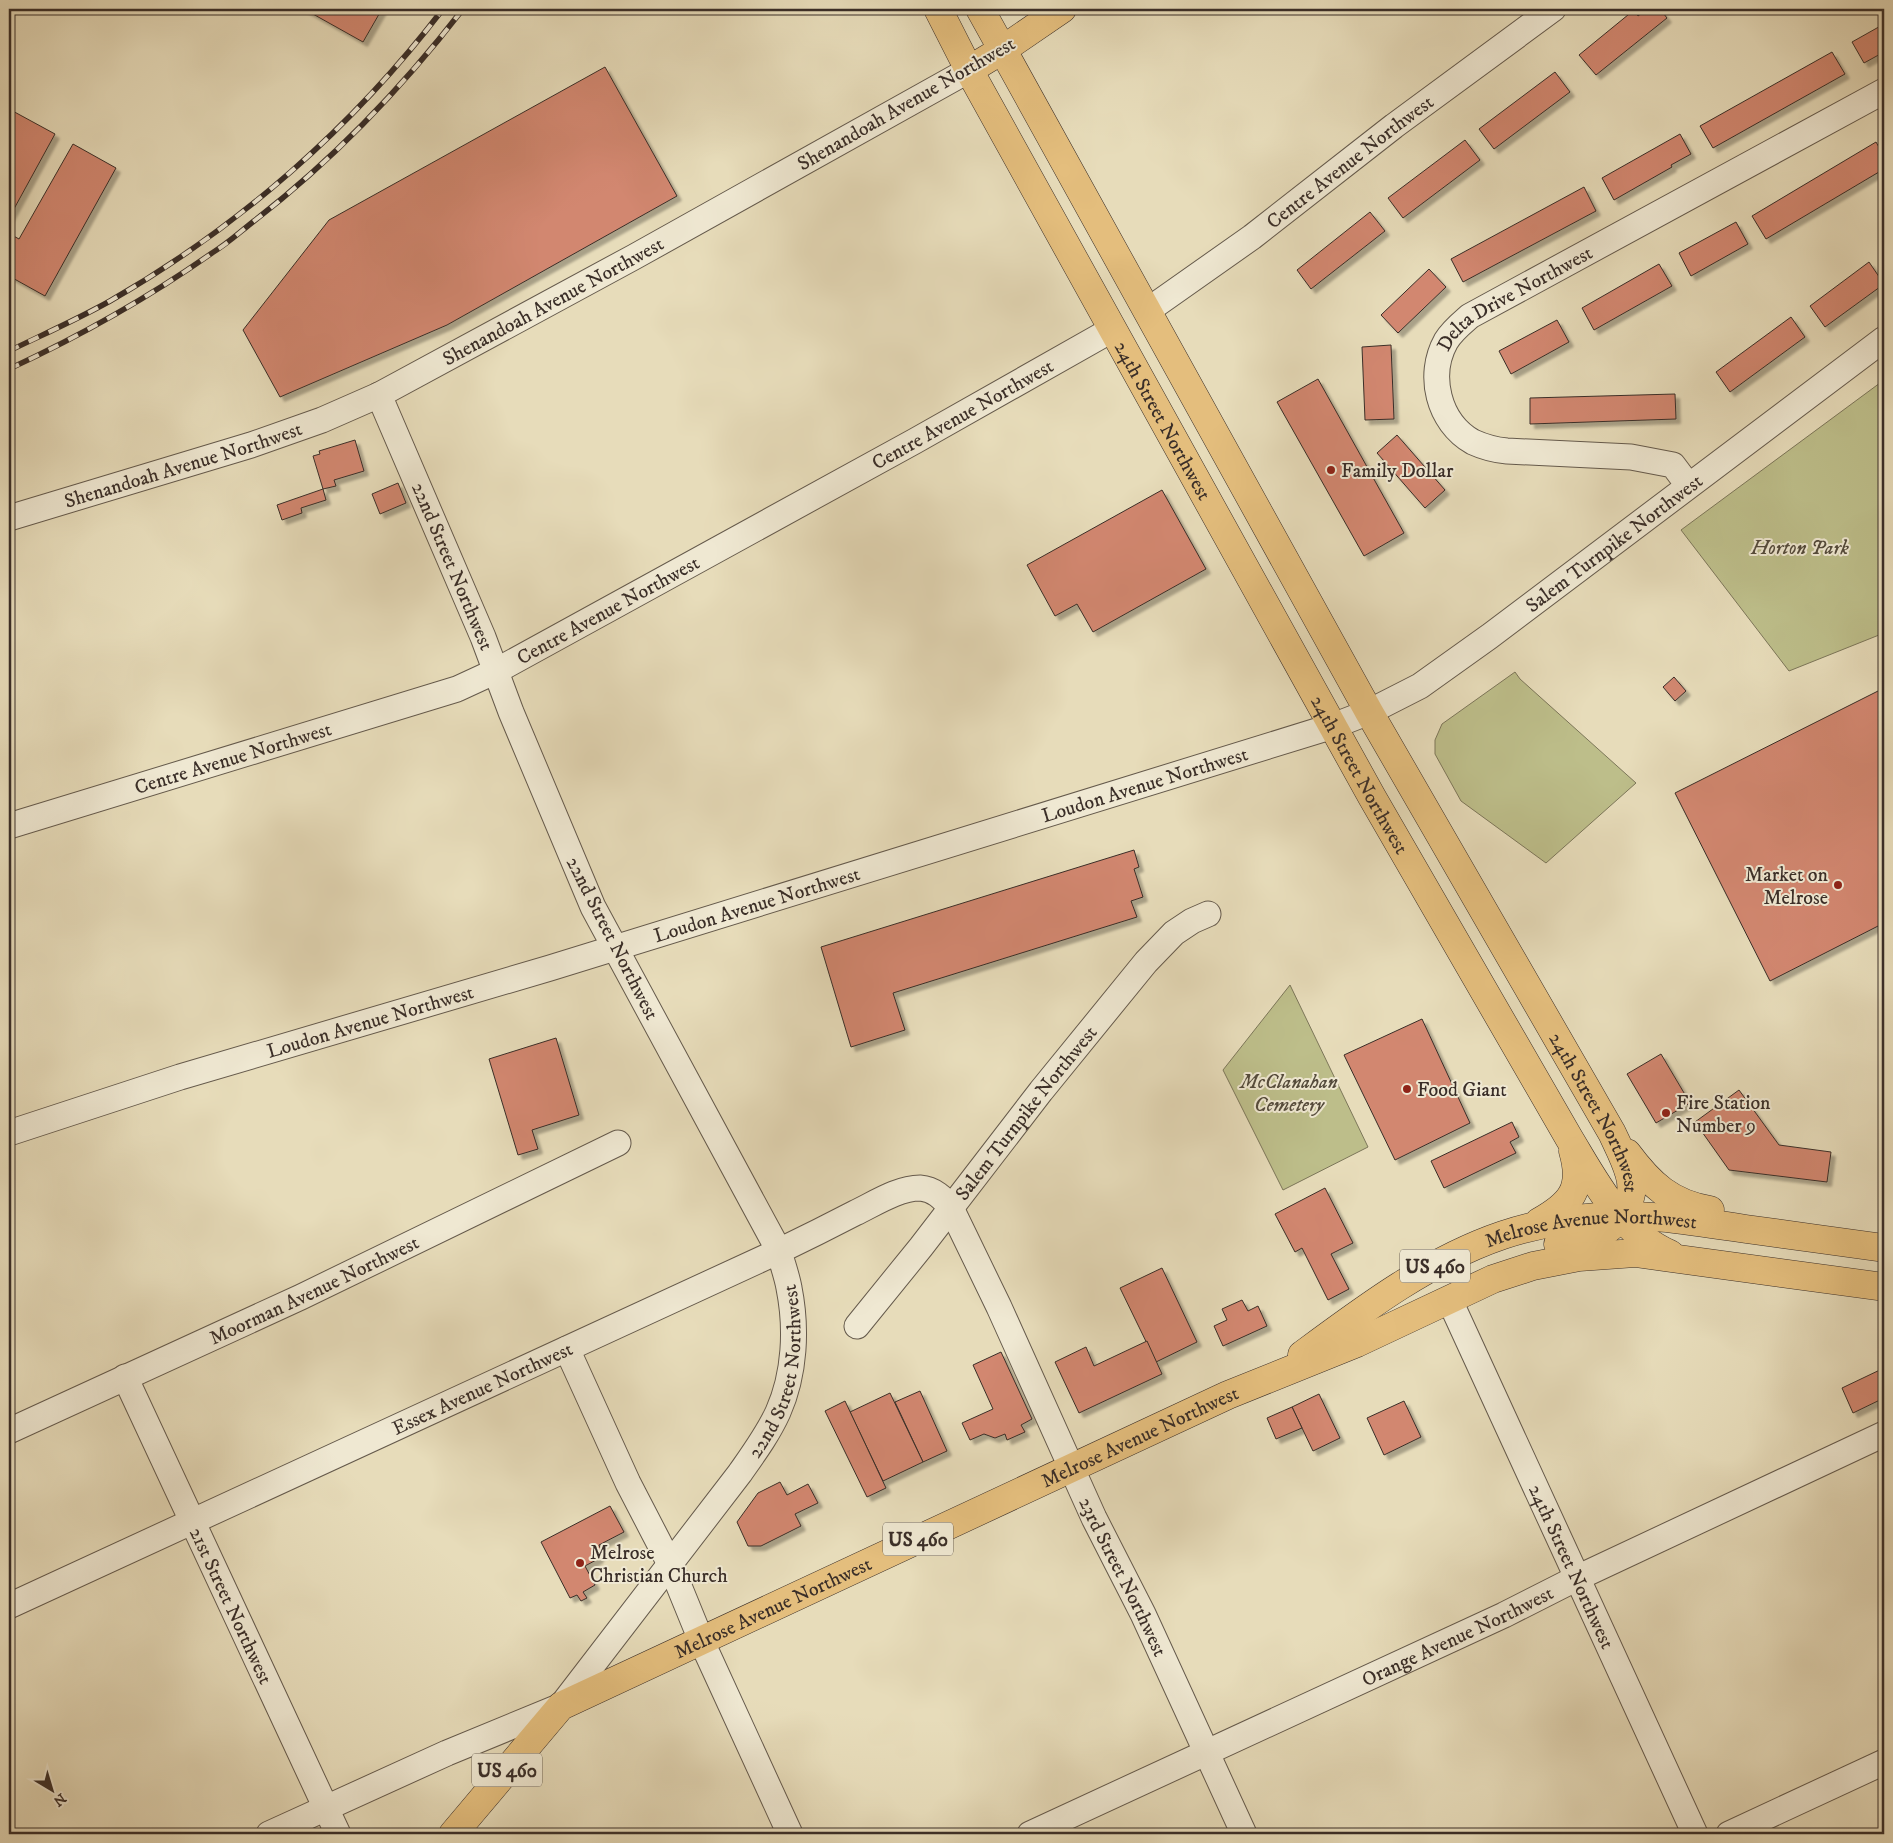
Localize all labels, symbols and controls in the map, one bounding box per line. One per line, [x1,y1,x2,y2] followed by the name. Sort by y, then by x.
[793,32,1020,177] street label: Shenandoah Avenue Northwest
[1262,90,1439,235] street label: Centre Avenue Northwest
[439,232,668,372] street label: Shenandoah Avenue Northwest
[1432,241,1597,356] street label: Delta Drive Northwest
[1108,337,1216,505] street label: 24th Street Northwest
[868,354,1058,476] street label: Centre Avenue Northwest
[62,417,306,515] street label: Shenandoah Avenue Northwest
[1341,459,1454,484] place label: Family Dollar
[1325,464,1337,476] marker: Family Dollar
[1521,469,1708,619] street label: Salem Turnpike Northwest
[405,479,498,654] street label: 22nd Street Northwest
[1750,536,1850,561] park label: Horton Park
[513,551,704,671] street label: Centre Avenue Northwest
[1304,691,1413,859] street label: 24th Street Northwest
[132,717,335,801] street label: Centre Avenue Northwest
[1039,742,1251,829] street label: Loudon Avenue Northwest
[560,853,664,1025] street label: 22nd Street Northwest
[651,862,863,949] street label: Loudon Avenue Northwest
[1745,863,1829,911] place label: Market on Melrose
[1832,879,1844,891] marker: Market on Melrose
[264,980,477,1065] street label: Loudon Avenue Northwest
[950,1021,1103,1206] street label: Salem Turnpike Northwest
[1543,1028,1642,1194] street label: 24th Street Northwest
[1238,1070,1338,1118] park label: McClanahan Cemetery
[1417,1078,1507,1103] place label: Food Giant
[1401,1083,1413,1095] marker: Food Giant
[1676,1091,1771,1139] place label: Fire Station Number 9
[1660,1107,1672,1119] marker: Fire Station Number 9
[1482,1205,1698,1254] street label: Melrose Avenue Northwest
[206,1231,423,1351] street label: Moorman Avenue Northwest
[1400,1250,1470,1282] road number: US 460
[743,1282,808,1463] street label: 22nd Street Northwest
[389,1337,577,1442] street label: Essex Avenue Northwest
[1038,1381,1242,1494] street label: Melrose Avenue Northwest
[1522,1481,1619,1653] street label: 24th Street Northwest
[1072,1494,1172,1661] street label: 23rd Street Northwest
[883,1522,953,1556] road number: US 460
[183,1524,277,1688] street label: 21st Street Northwest
[590,1541,728,1589] place label: Melrose Christian Church
[671,1552,876,1665] street label: Melrose Avenue Northwest
[574,1557,586,1569] marker: Melrose Christian Church
[1358,1581,1558,1693] street label: Orange Avenue Northwest
[472,1754,542,1786] road number: US 460
[28,1766,78,1816] north arrow
[49,1789,69,1810] text: N

